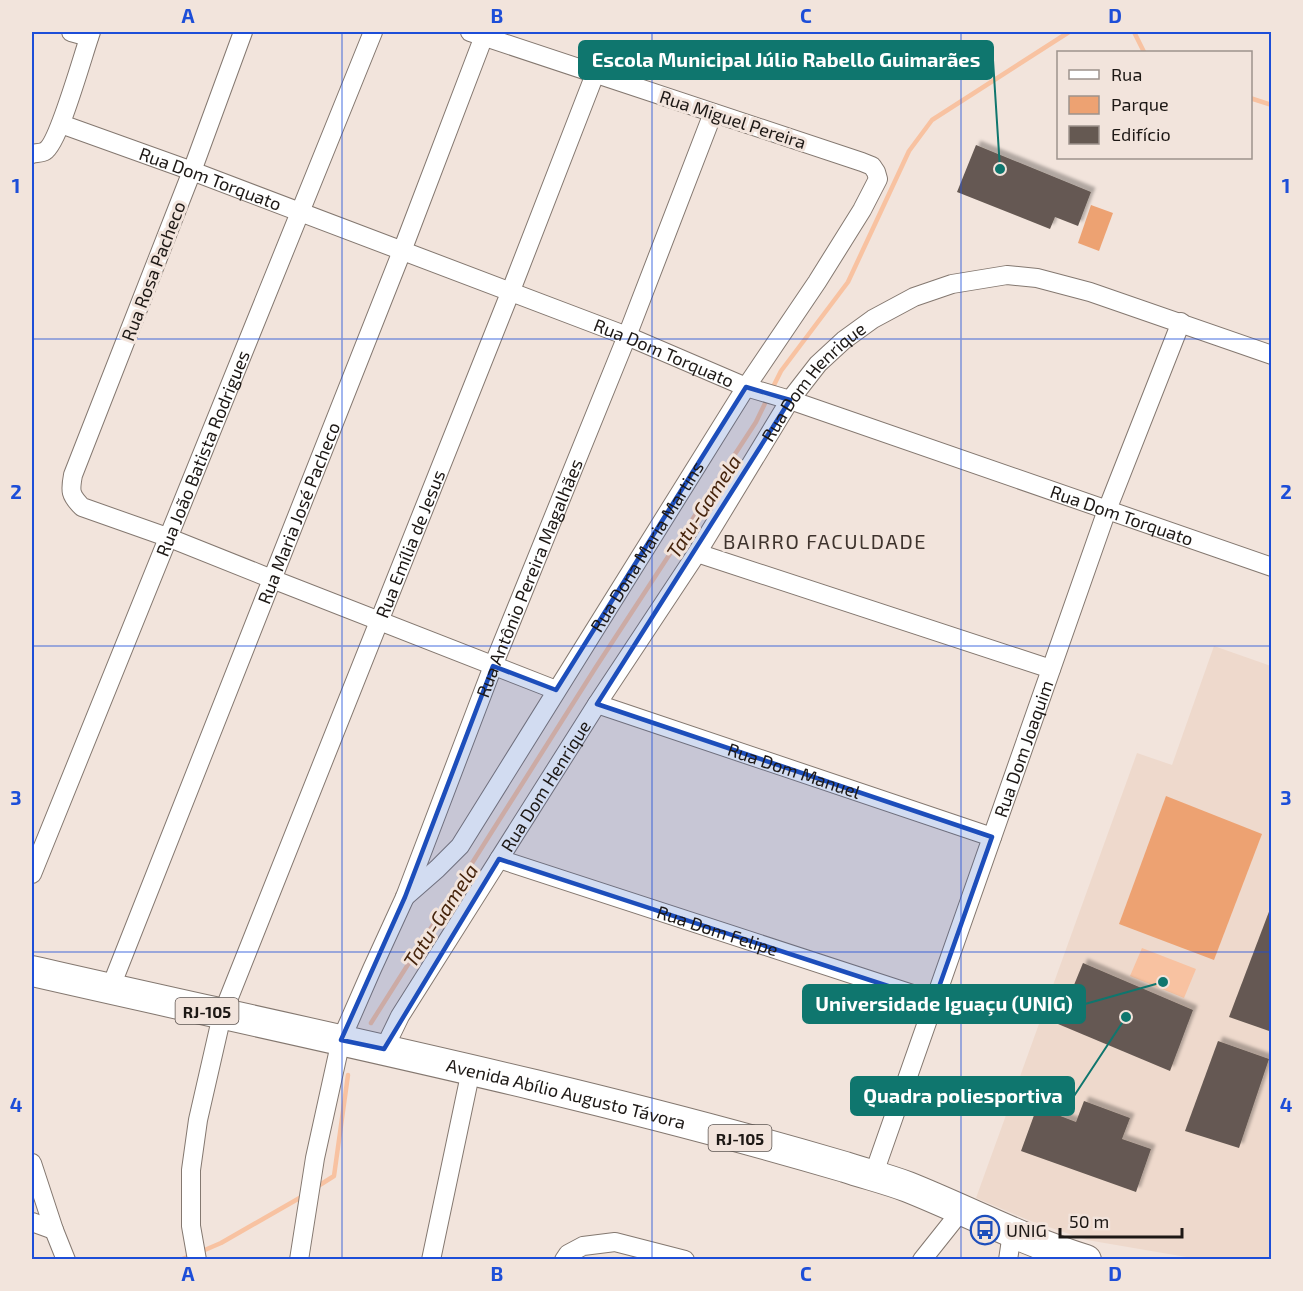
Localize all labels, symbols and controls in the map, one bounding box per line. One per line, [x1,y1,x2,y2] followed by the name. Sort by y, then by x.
[181,3,195,27] text: A
[491,3,503,27] text: B
[800,3,812,27] text: C
[1108,3,1122,27] text: D
[579,41,993,79] callout: Escola Municipal Júlio Rabello Guimarães
[592,47,980,71] text: Escola Municipal Júlio Rabello Guimarães
[1057,51,1252,159] legend
[1111,63,1142,85] text: Rua
[657,85,809,153] street label: Rua Miguel Pereira
[1111,93,1169,115] text: Parque
[1111,123,1171,145] text: Edifício
[136,142,285,215] street label: Rua Dom Torquato
[12,173,20,197] text: 1
[1282,173,1290,197] text: 1
[116,198,190,344] street label: Rua Rosa Pacheco
[591,313,738,392] street label: Rua Dom Torquato
[756,317,870,445] street label: Rua Dom Henrique
[151,347,254,559] street label: Rua João Batista Rodrigues
[253,419,344,607] street label: Rua Maria José Pacheco
[661,450,745,562] water label: Tatu-Gamela
[471,455,587,700] street label: Rua Antônio Pereira Magalhães
[585,457,708,636] street label: Rua Dona Maria Martins
[371,467,449,621] street label: Rua Emília de Jesus
[10,479,22,503] text: 2
[1280,479,1292,503] text: 2
[1047,480,1196,550] street label: Rua Dom Torquato
[723,529,927,553] district label: BAIRRO FACULDADE
[989,677,1057,820] street label: Rua Dom Joaquim
[496,716,595,856] street label: Rua Dom Henrique
[725,738,864,803] street label: Rua Dom Manuel
[10,785,22,809] text: 3
[1280,785,1292,809] text: 3
[398,859,482,971] water label: Tatu-Gamela
[654,900,781,960] street label: Rua Dom Felipe
[803,985,1085,1023] callout: Universidade Iguaçu (UNIG)
[815,991,1073,1016] text: Universidade Iguaçu (UNIG)
[176,998,238,1024] road number: RJ-105
[444,1054,688,1133] street label: Avenida Abílio Augusto Távora
[851,1077,1074,1115] callout: Quadra poliesportiva
[863,1083,1063,1108] text: Quadra poliesportiva
[10,1092,23,1116] text: 4
[1280,1092,1293,1116] text: 4
[708,1125,771,1151] road number: RJ-105
[1060,1201,1182,1239] scale bar
[1069,1210,1109,1232] text: 50 m
[969,1214,1001,1246] bus stop icon: UNIG
[1006,1219,1047,1241] place label: UNIG
[181,1261,195,1285] text: A
[491,1261,503,1285] text: B
[800,1261,812,1285] text: C
[1108,1261,1122,1285] text: D

